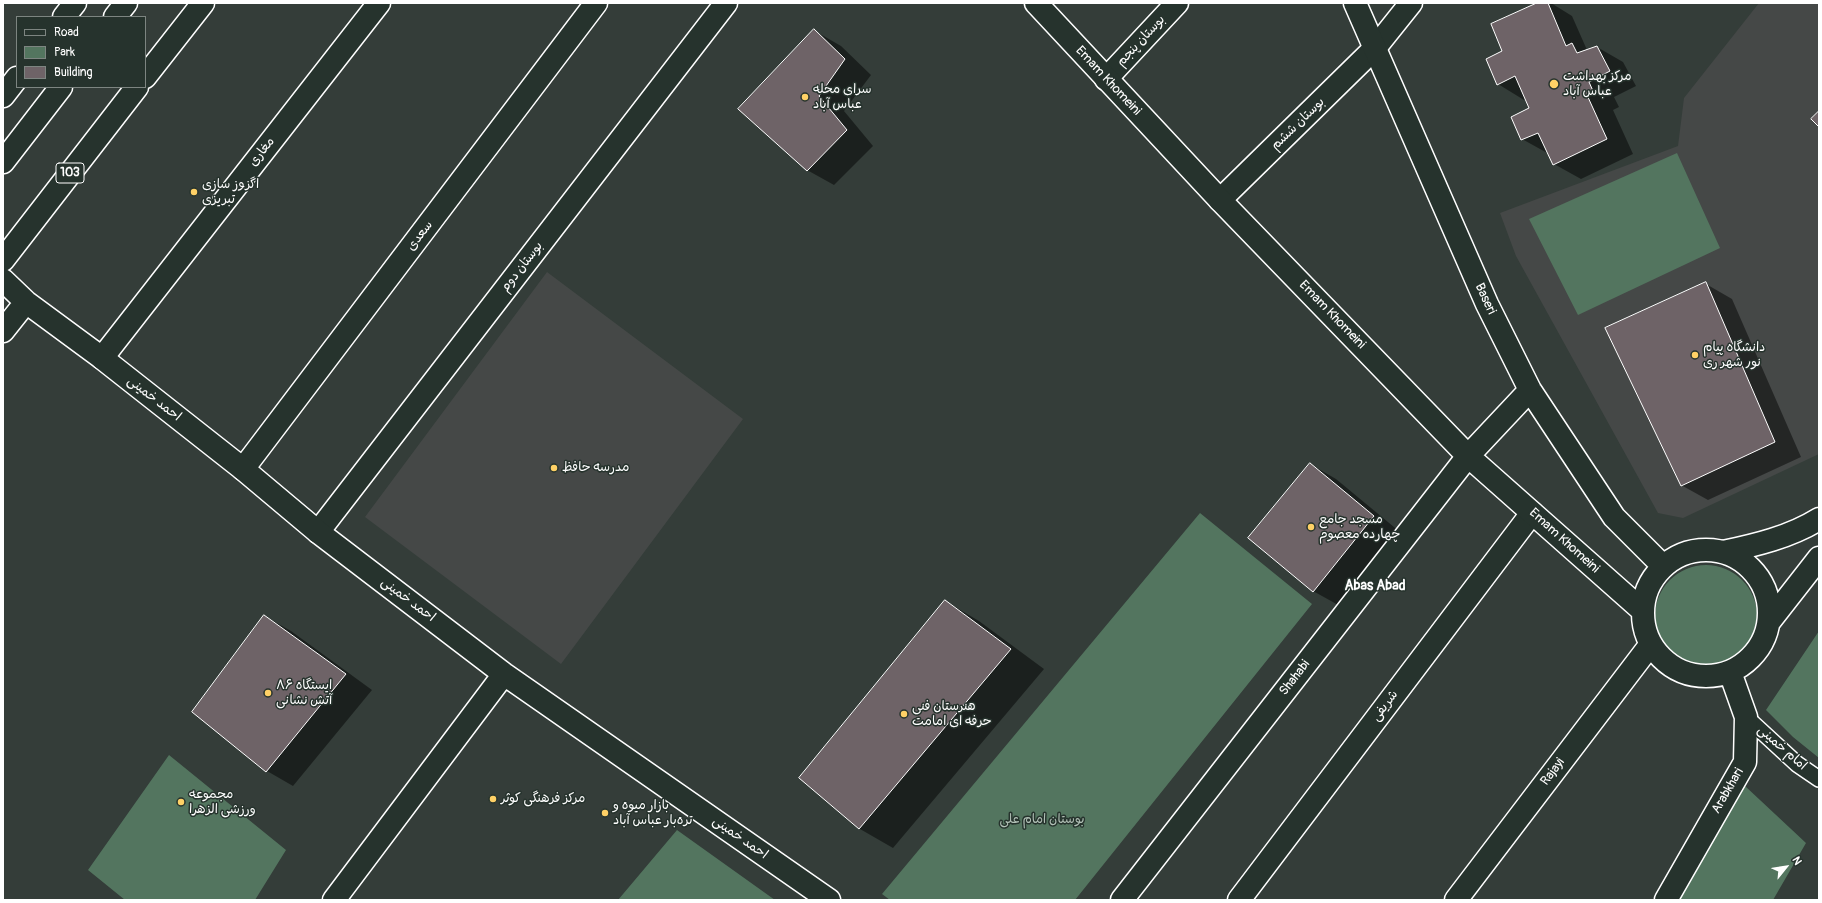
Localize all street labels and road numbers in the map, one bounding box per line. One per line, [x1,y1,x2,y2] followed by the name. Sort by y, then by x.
[1113,12,1169,70] street label: بوستان پنجم
[1072,43,1144,119] street label: Emam Khomeini
[1268,94,1328,154] street label: بوستان ششم
[246,134,278,170] street label: مغاری
[56,163,84,183] road number: 103
[404,218,436,254] street label: سعدی
[498,239,546,295] street label: بوستان دوم
[1295,278,1369,352] street label: Emam Khomeini
[1471,281,1499,317] street label: Baseri
[124,373,184,425] street label: احمد خمینی
[1526,505,1602,577] street label: Emam Khomeini
[378,575,438,625] street label: احمد خمینی
[1276,657,1314,699] street label: Shahabi
[1368,687,1402,725] street label: شریفی
[1754,722,1810,774] street label: امام خمینی
[1538,755,1568,789] street label: Rajayi
[1709,765,1747,817] street label: Arabkhari
[709,813,771,863] street label: احمد خمینی

